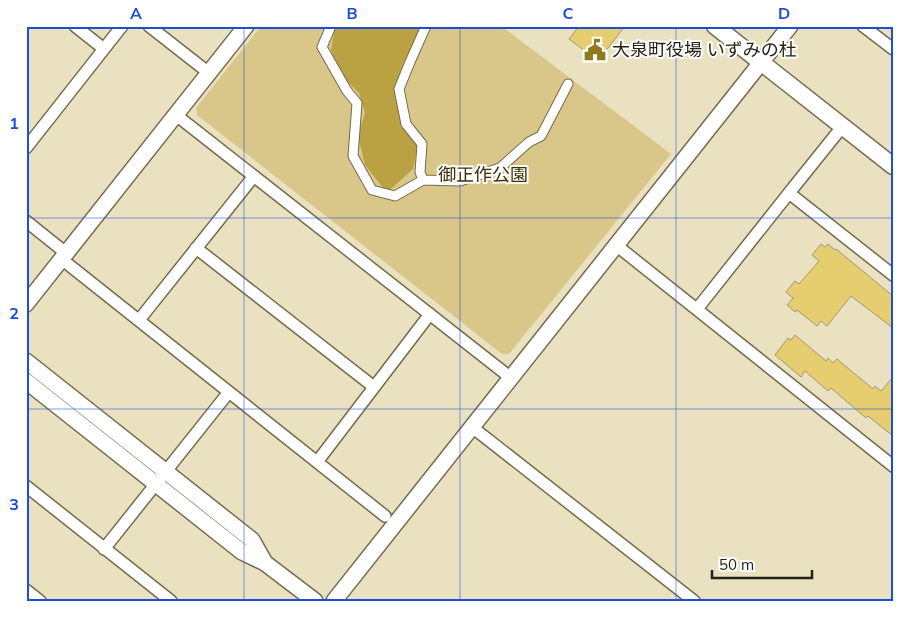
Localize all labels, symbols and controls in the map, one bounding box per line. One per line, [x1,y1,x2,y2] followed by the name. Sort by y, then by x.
[130,3,142,23] text: A
[346,3,358,23] text: B
[563,3,574,23] text: C
[778,3,790,23] text: D
[582,37,608,63] public building icon: 大泉町役場 いずみの杜
[612,38,797,61] place label: 大泉町役場 いずみの杜
[9,113,19,133] text: 1
[438,163,528,186] park label: 御正作公園
[9,303,19,323] text: 2
[9,494,19,514] text: 3
[712,547,812,579] scale bar
[719,555,754,574] text: 50 m

